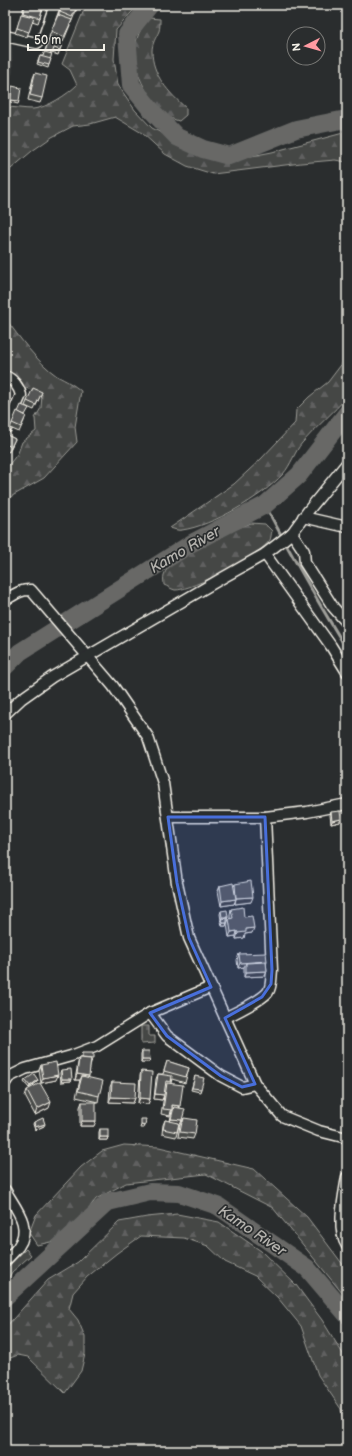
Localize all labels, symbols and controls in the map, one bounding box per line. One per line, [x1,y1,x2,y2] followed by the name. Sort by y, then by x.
[28,26,104,52] scale bar
[286,26,326,66] north arrow
[34,33,61,48] text: 50 m
[290,42,303,52] text: N
[146,521,225,578] water label: Kamo River
[214,1201,291,1262] water label: Kamo River

